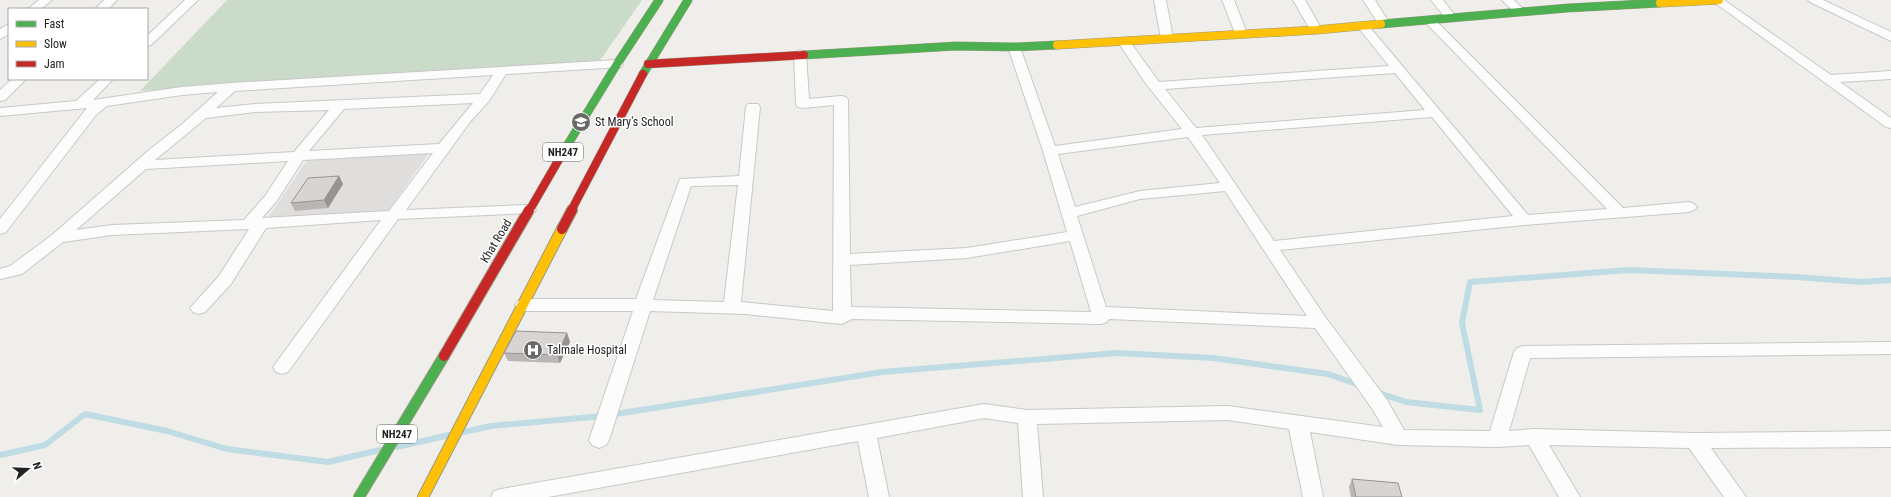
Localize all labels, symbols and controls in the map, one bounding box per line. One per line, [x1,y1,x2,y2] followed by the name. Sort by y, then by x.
[8,8,148,80] legend
[44,17,65,31] text: Fast
[44,37,67,51] text: Slow
[44,57,65,71] text: Jam
[570,111,592,133] school or university icon: St Mary's School
[595,115,673,129] place label: St Mary's School
[543,143,583,161] road number: NH247
[478,217,515,265] street label: Khat Road
[522,339,544,361] hospital icon: Talmale Hospital
[547,343,627,357] place label: Talmale Hospital
[377,425,417,443] road number: NH247
[8,449,48,489] north arrow
[30,461,44,471] text: N

